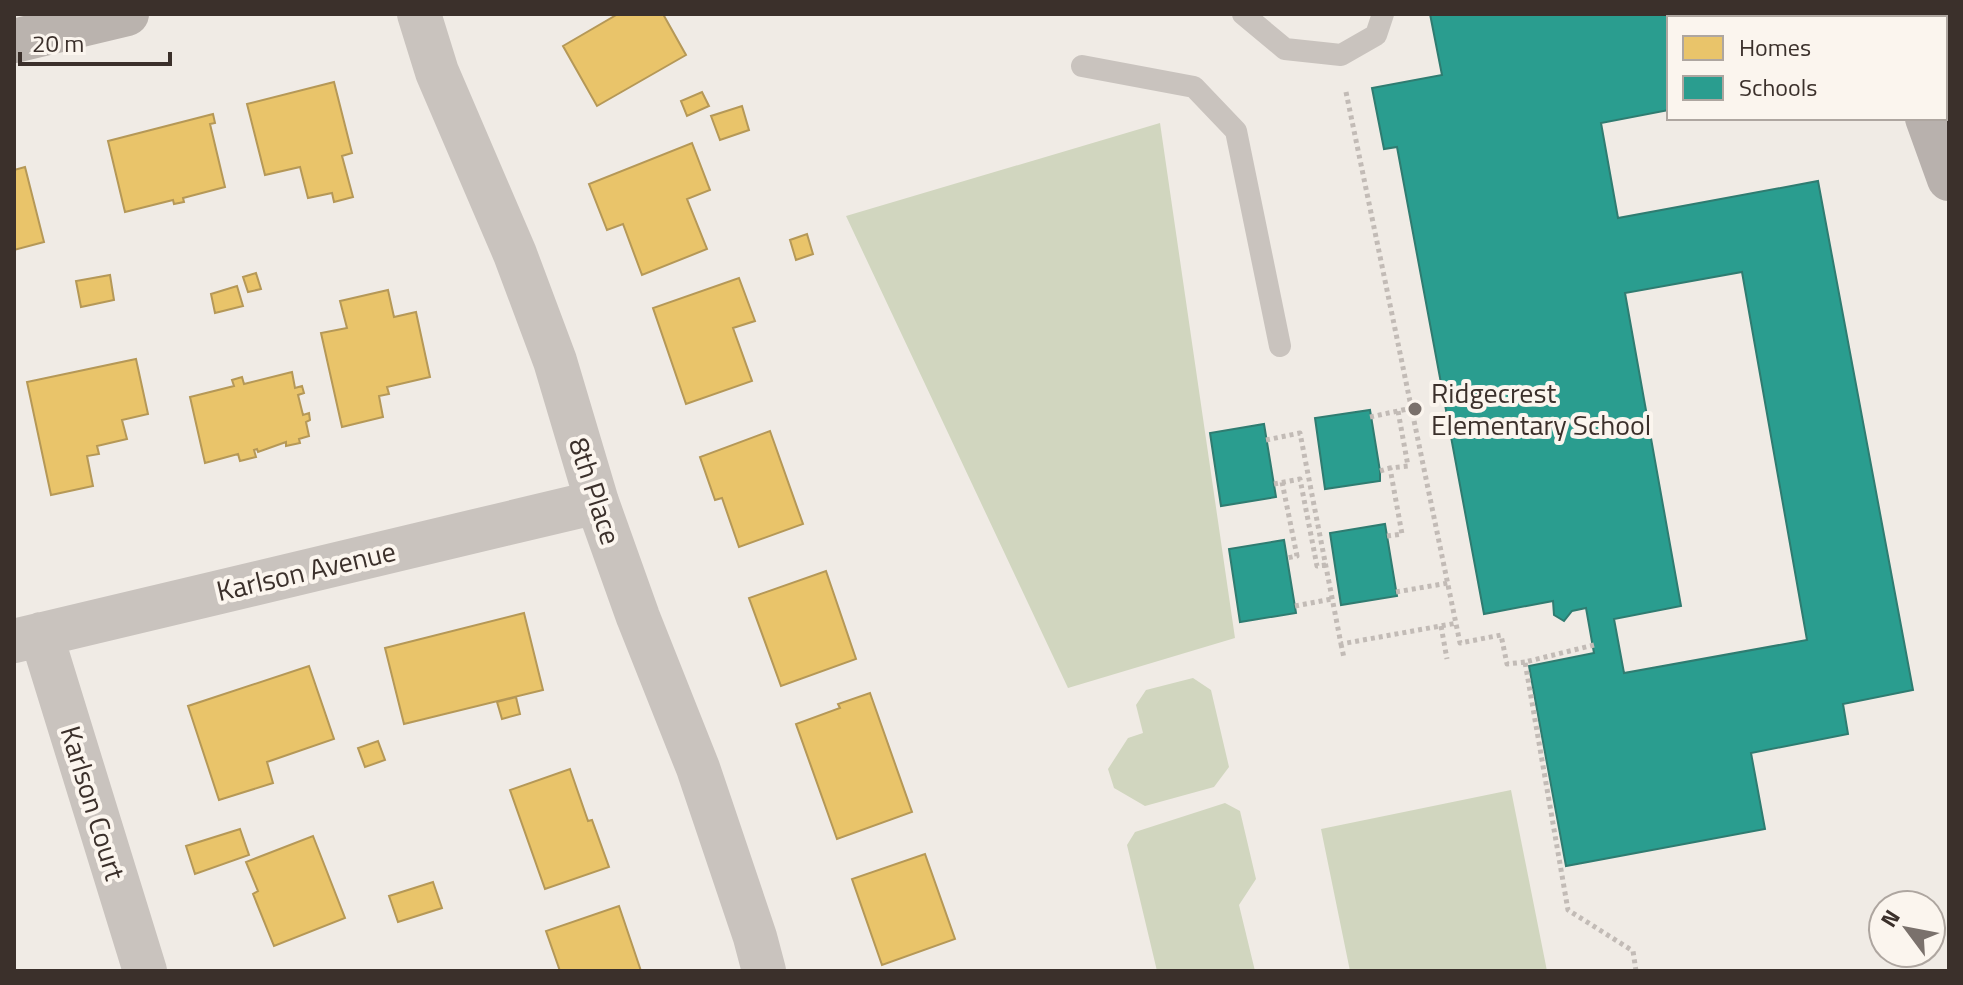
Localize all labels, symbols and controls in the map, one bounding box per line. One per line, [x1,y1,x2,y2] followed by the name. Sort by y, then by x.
[20,16,170,66] scale bar
[1667,16,1947,120] legend
[32,25,84,61] text: 20 m
[1739,29,1811,65] text: Homes
[1739,69,1817,105] text: Schools
[1431,371,1651,446] place label: Ridgecrest Elementary School
[1406,400,1424,418] marker: Ridgecrest Elementary School
[558,432,633,550] street label: 8th Place
[212,529,400,612] street label: Karlson Avenue
[50,720,137,885] street label: Karlson Court
[1867,889,1947,969] north arrow
[1872,903,1908,934] text: N

